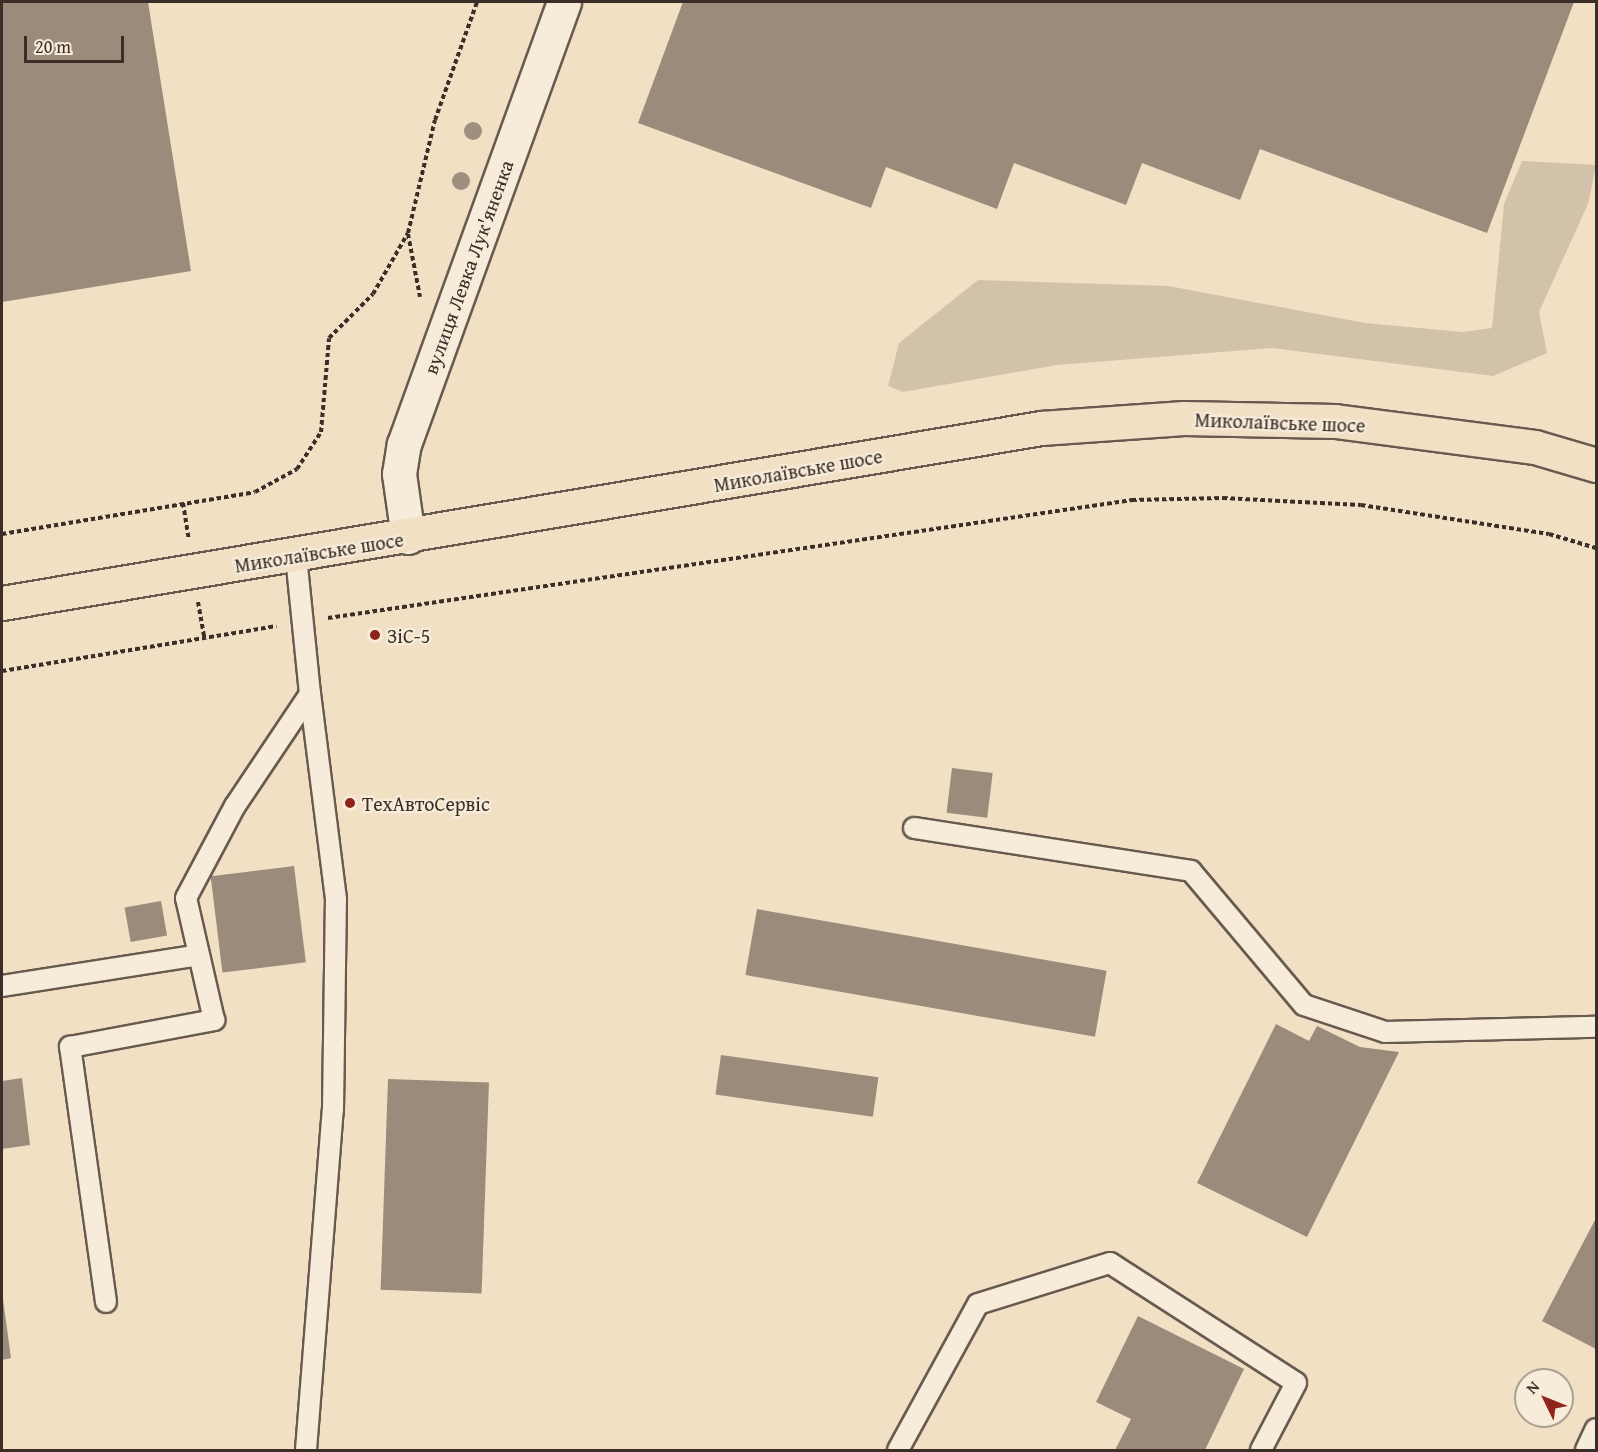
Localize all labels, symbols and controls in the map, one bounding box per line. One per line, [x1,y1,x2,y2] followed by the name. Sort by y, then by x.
[27,24,128,62] scale bar
[35,33,71,60] text: 20 m
[418,157,518,377] street label: вулиця Левка Лук'яненка
[1194,407,1366,437] street label: Миколаївське шосе
[712,443,884,497] street label: Миколаївське шосе
[233,527,405,577] street label: Миколаївське шосе
[387,623,430,647] place label: ЗіС-5
[368,628,382,642] marker: ЗіС-5
[362,791,490,815] place label: ТехАвтоСервіс
[343,796,357,810] marker: ТехАвтоСервіс
[1514,1368,1574,1428] north arrow
[1520,1375,1545,1399] text: N

